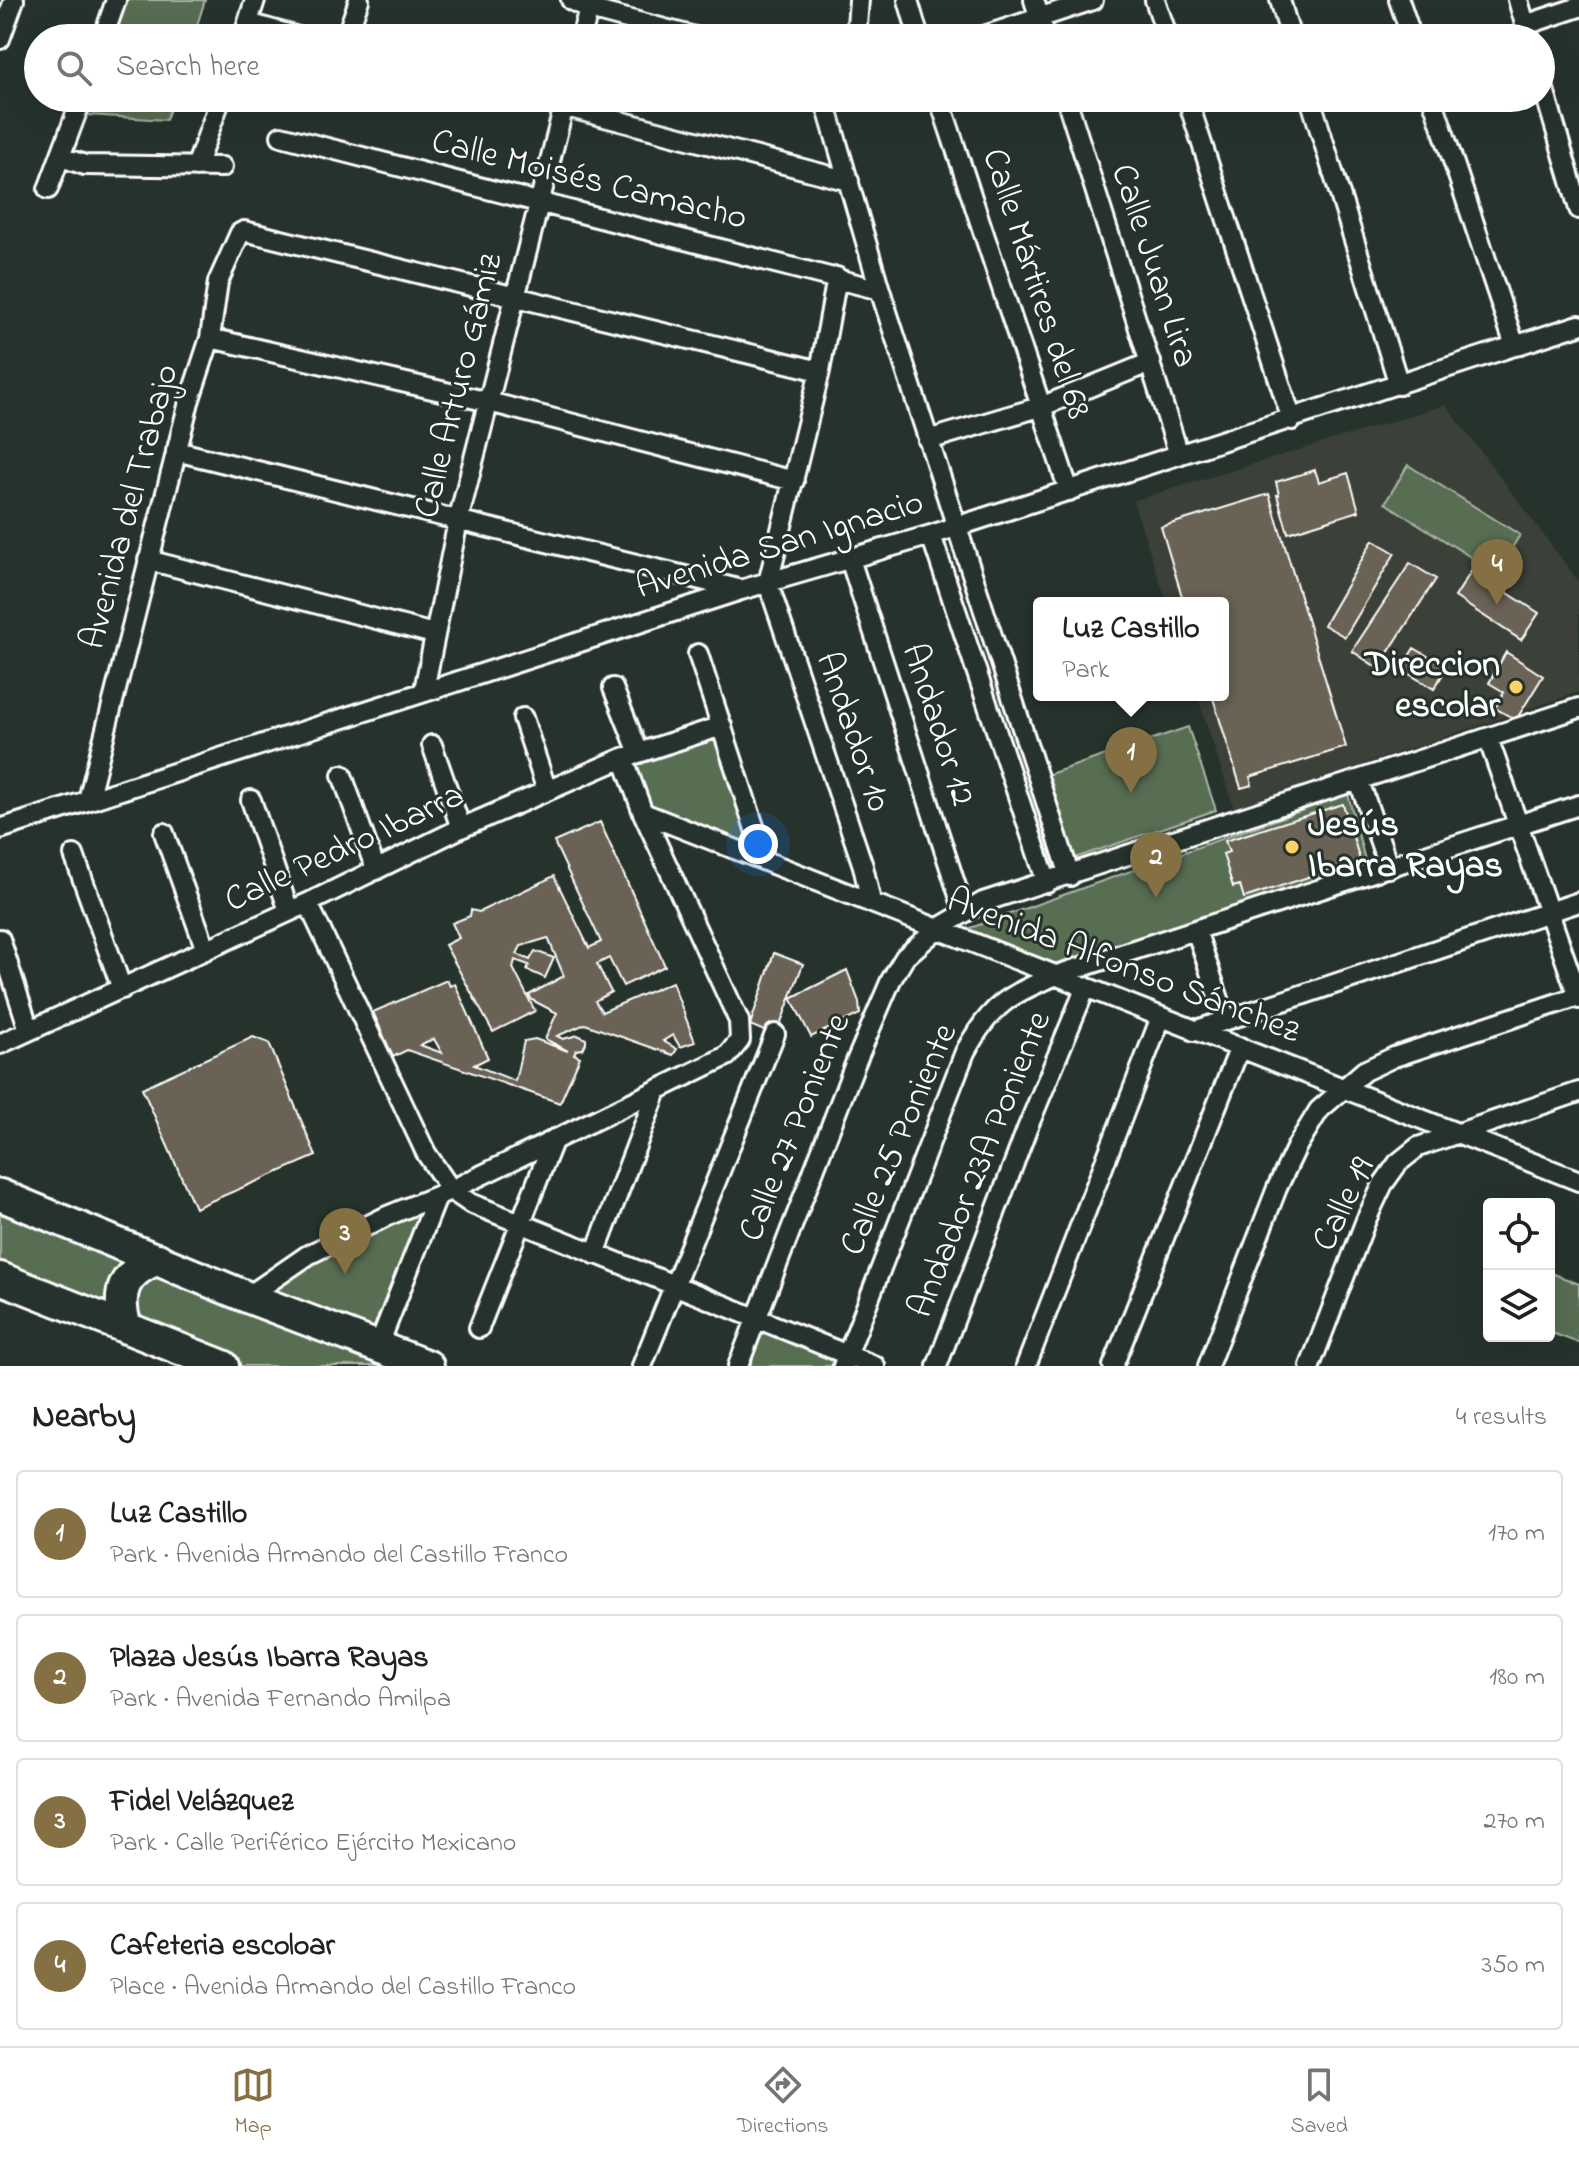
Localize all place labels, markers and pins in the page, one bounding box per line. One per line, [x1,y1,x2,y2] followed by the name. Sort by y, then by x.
[1471,539,1523,605] pin: 4
[1363,640,1501,734] place label: Direccion escolar
[1507,678,1525,696] marker: Direccion escolar
[1105,727,1157,793] pin: 1
[1308,800,1503,894] place label: Jesús Ibarra Rayas
[1130,832,1182,898] pin: 2
[1283,838,1301,856] marker: Jesús Ibarra Rayas
[319,1208,371,1274] pin: 3

